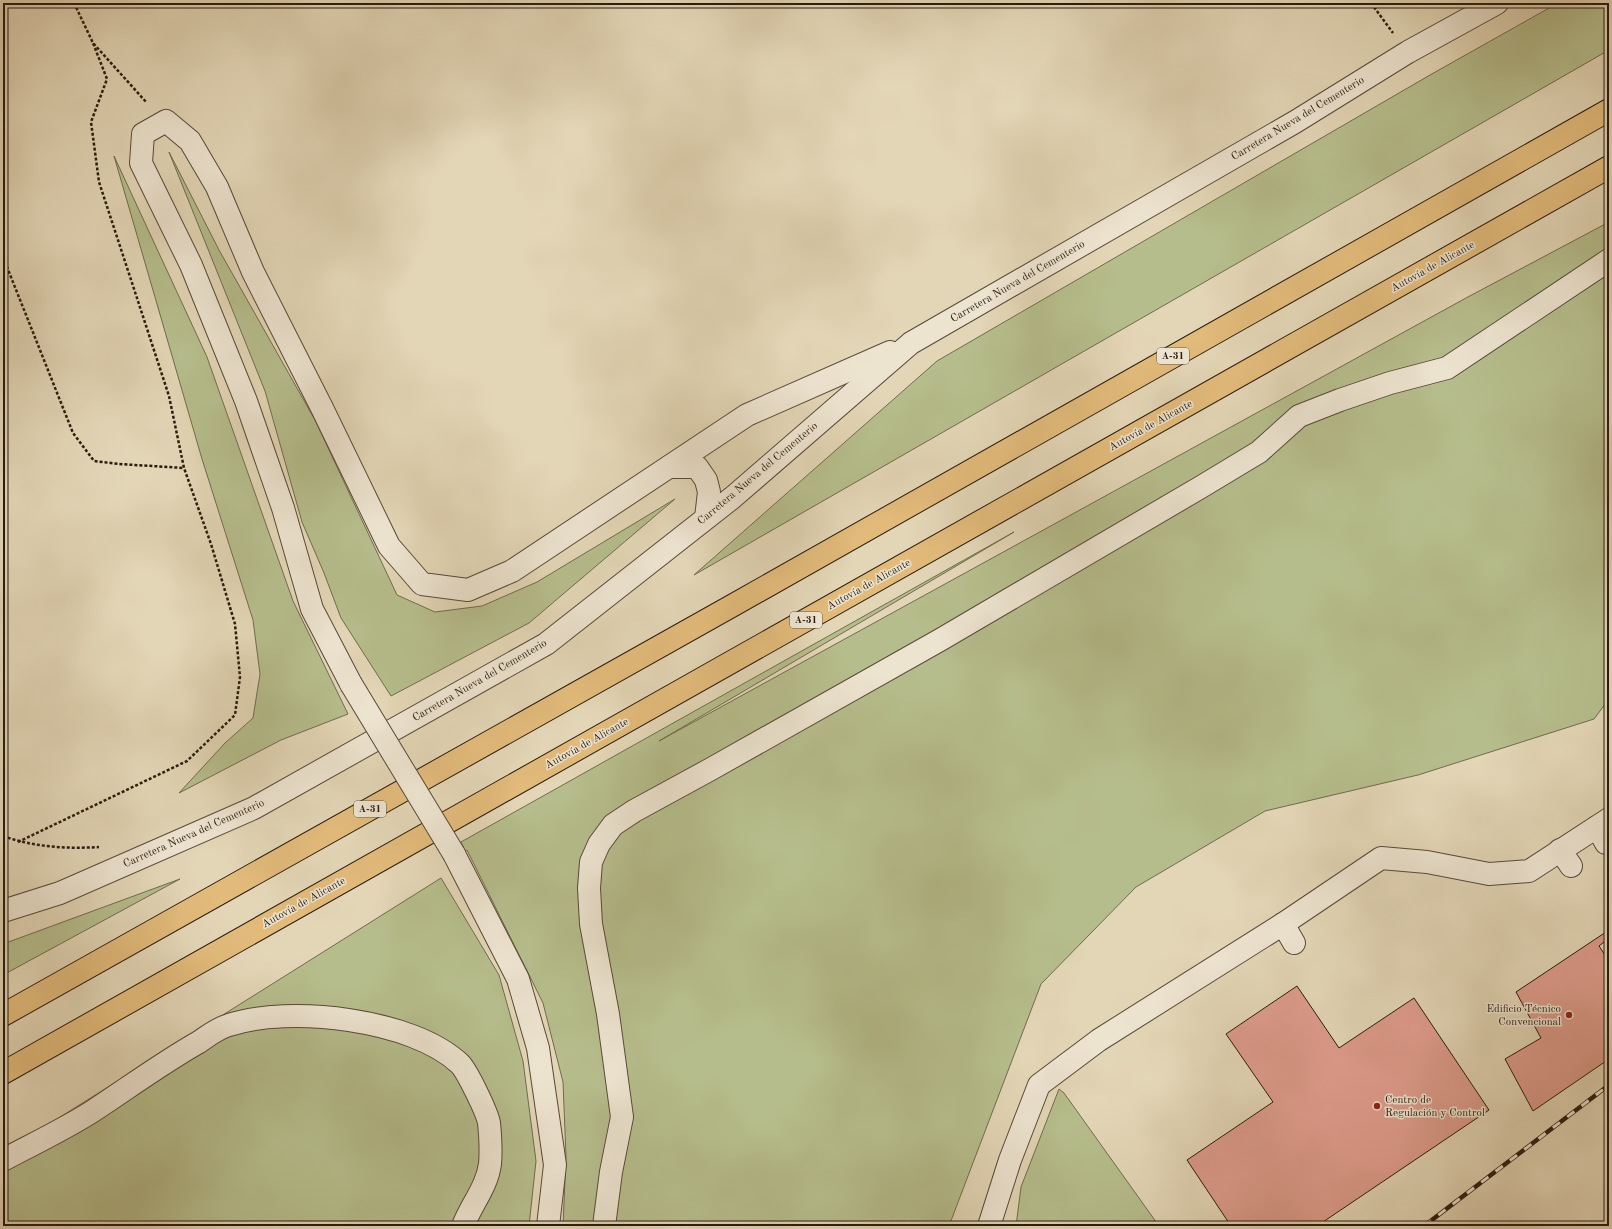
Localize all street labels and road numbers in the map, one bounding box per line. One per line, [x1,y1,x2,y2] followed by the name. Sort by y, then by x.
[1230,75,1366,163] street label: Carretera Nueva del Cementerio
[949,239,1087,325] street label: Carretera Nueva del Cementerio
[1389,239,1477,295] street label: Autovía de Alicante
[1157,348,1189,364] road number: A-31
[1107,398,1195,454] street label: Autovía de Alicante
[696,421,820,527] street label: Carretera Nueva del Cementerio
[825,557,913,613] street label: Autovía de Alicante
[790,612,822,628] road number: A-31
[411,638,549,724] street label: Carretera Nueva del Cementerio
[543,716,631,772] street label: Autovía de Alicante
[122,798,266,870] street label: Carretera Nueva del Cementerio
[354,801,386,817] road number: A-31
[260,875,348,931] street label: Autovía de Alicante

